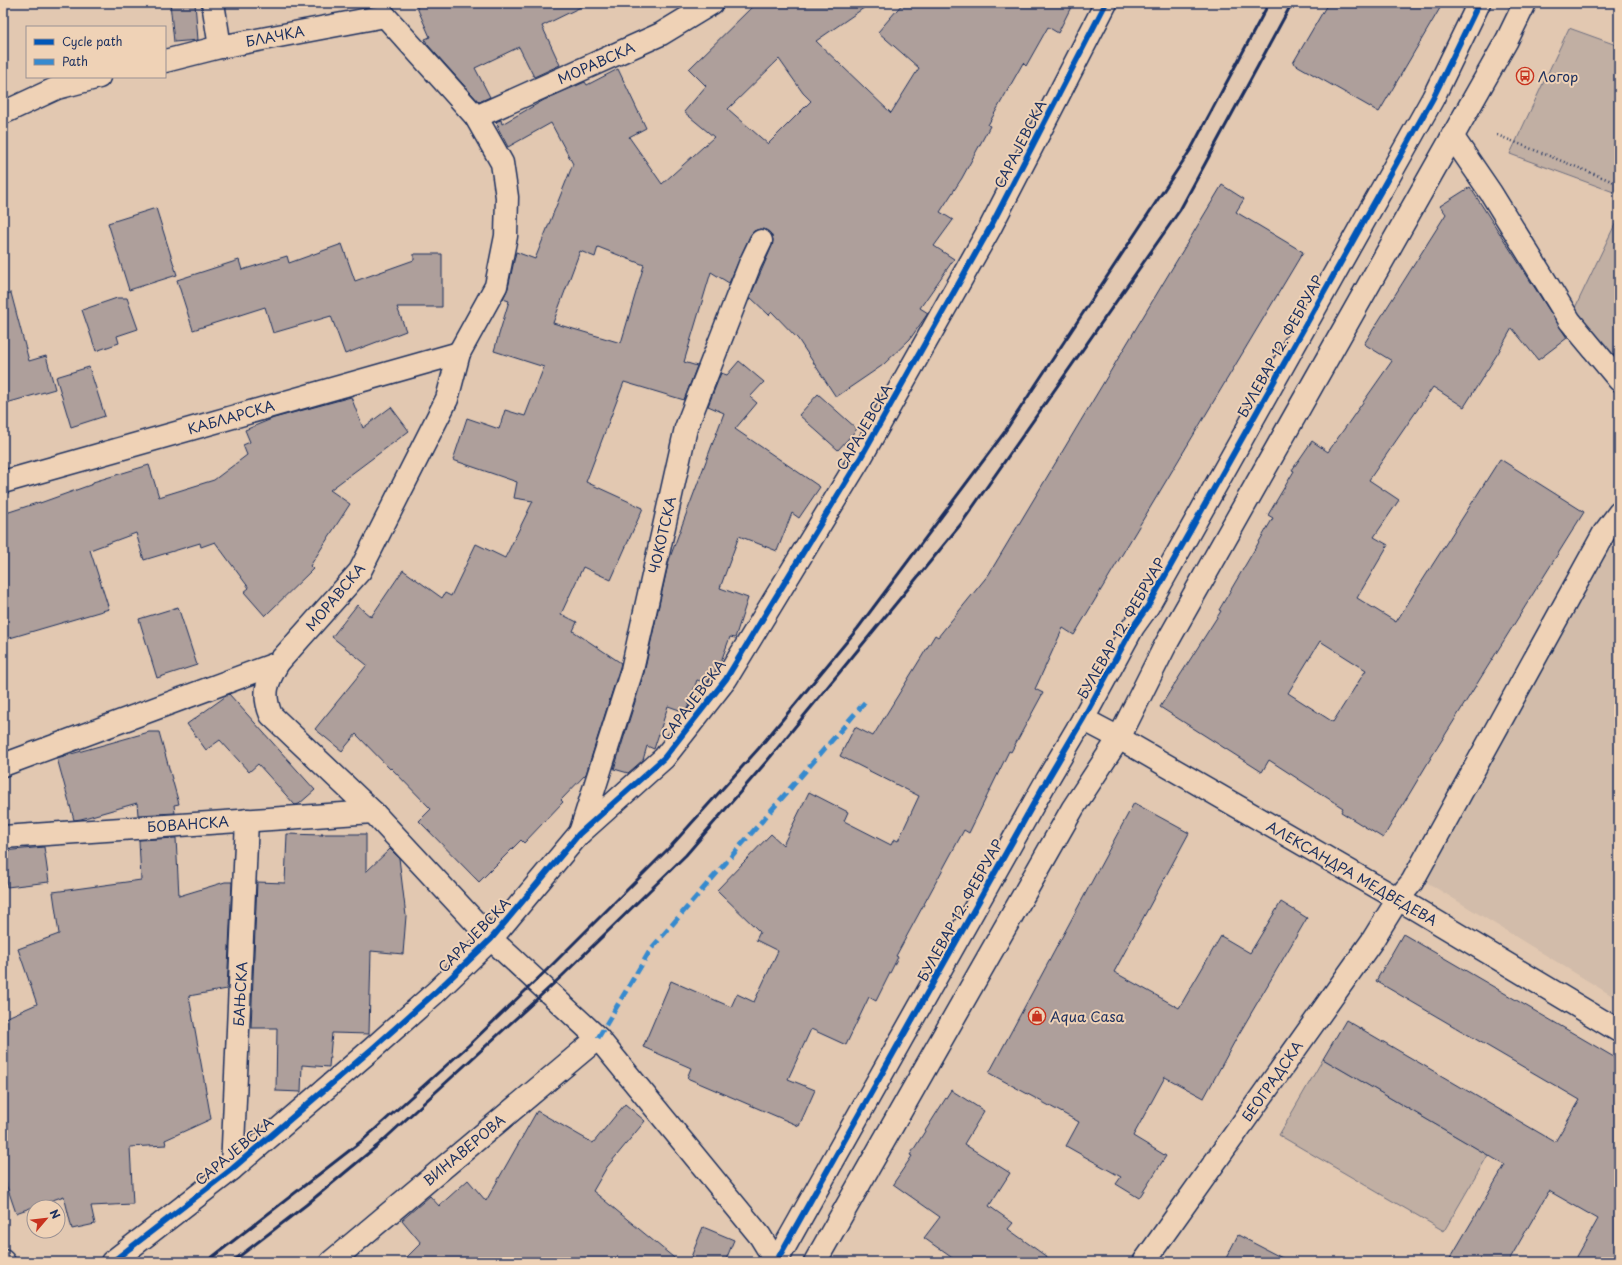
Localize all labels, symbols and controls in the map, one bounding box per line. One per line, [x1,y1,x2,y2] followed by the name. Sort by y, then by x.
[244,20,306,52] street label: БЛАЧКА
[26,26,166,78] legend
[62,32,123,50] text: Cycle path
[554,36,638,89] street label: МОРАВСКА
[62,52,88,70] text: Path
[1515,66,1535,86] bus stop icon: Логор
[1538,66,1578,87] place label: Логор
[989,96,1051,192] street label: САРАЈЕВСКА
[1232,271,1328,421] street label: БУЛЕВАР 12. ФЕБРУАР
[831,380,897,474] street label: САРАЈЕВСКА
[185,395,277,439] street label: КАБЛАРСКА
[643,494,681,576] street label: ЧОКОТСКА
[1072,554,1170,702] street label: БУЛЕВАР 12. ФЕБРУАР
[300,558,370,635] street label: МОРАВСКА
[656,655,731,745] street label: САРАЈЕВСКА
[146,811,230,837] street label: БОВАНСКА
[1263,815,1441,931] street label: АЛЕКСАНДРА МЕДВЕДЕВА
[912,835,1008,985] street label: БУЛЕВАР 12. ФЕБРУАР
[433,893,515,977] street label: САРАЈЕВСКА
[228,961,252,1027] street label: БАЊСКА
[1027,1006,1047,1026] shop icon: Aqua Casa
[1050,1006,1125,1027] place label: Aqua Casa
[1236,1036,1308,1126] street label: БЕОГРАДСКА
[418,1109,510,1191] street label: ВИНАВЕРОВА
[190,1112,278,1190] street label: САРАЈЕВСКА
[26,1199,66,1239] north arrow
[46,1206,65,1222] text: N

